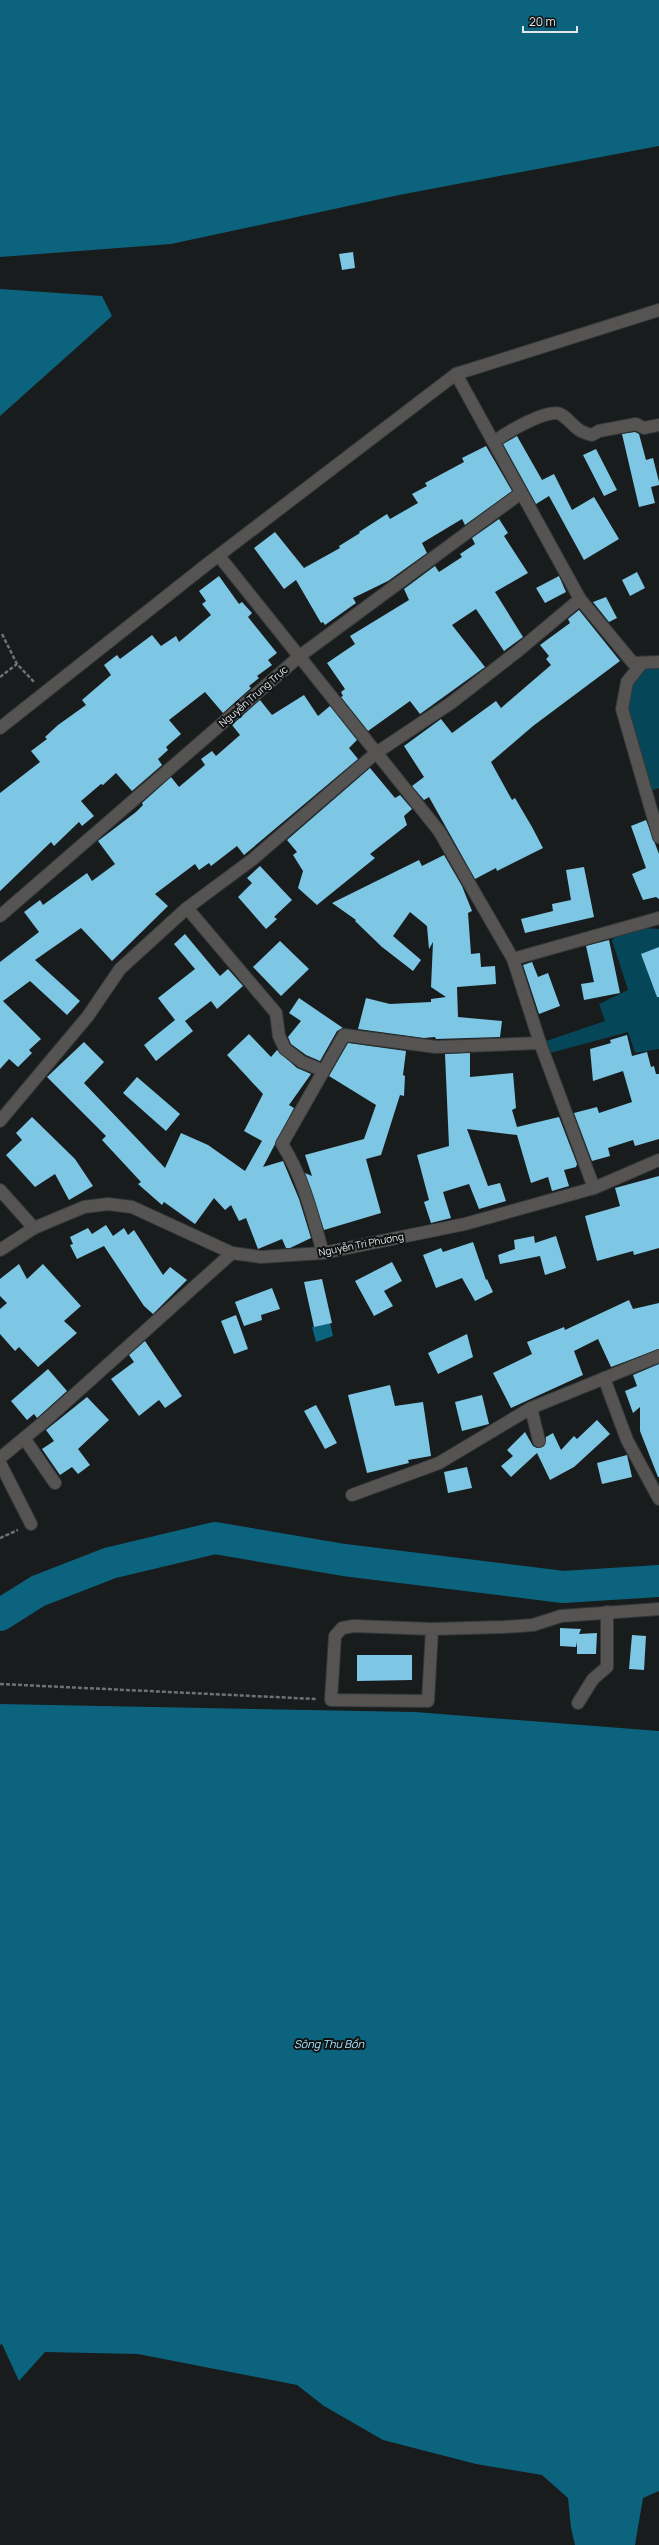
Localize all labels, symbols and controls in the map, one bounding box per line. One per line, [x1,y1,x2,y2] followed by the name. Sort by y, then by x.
[523,8,577,34] scale bar
[529,13,556,30] text: 20 m
[216,662,291,730] street label: Nguyễn Trung Trực
[317,1229,405,1259] street label: Nguyễn Tri Phương
[294,2036,365,2051] water label: Sông Thu Bồn

